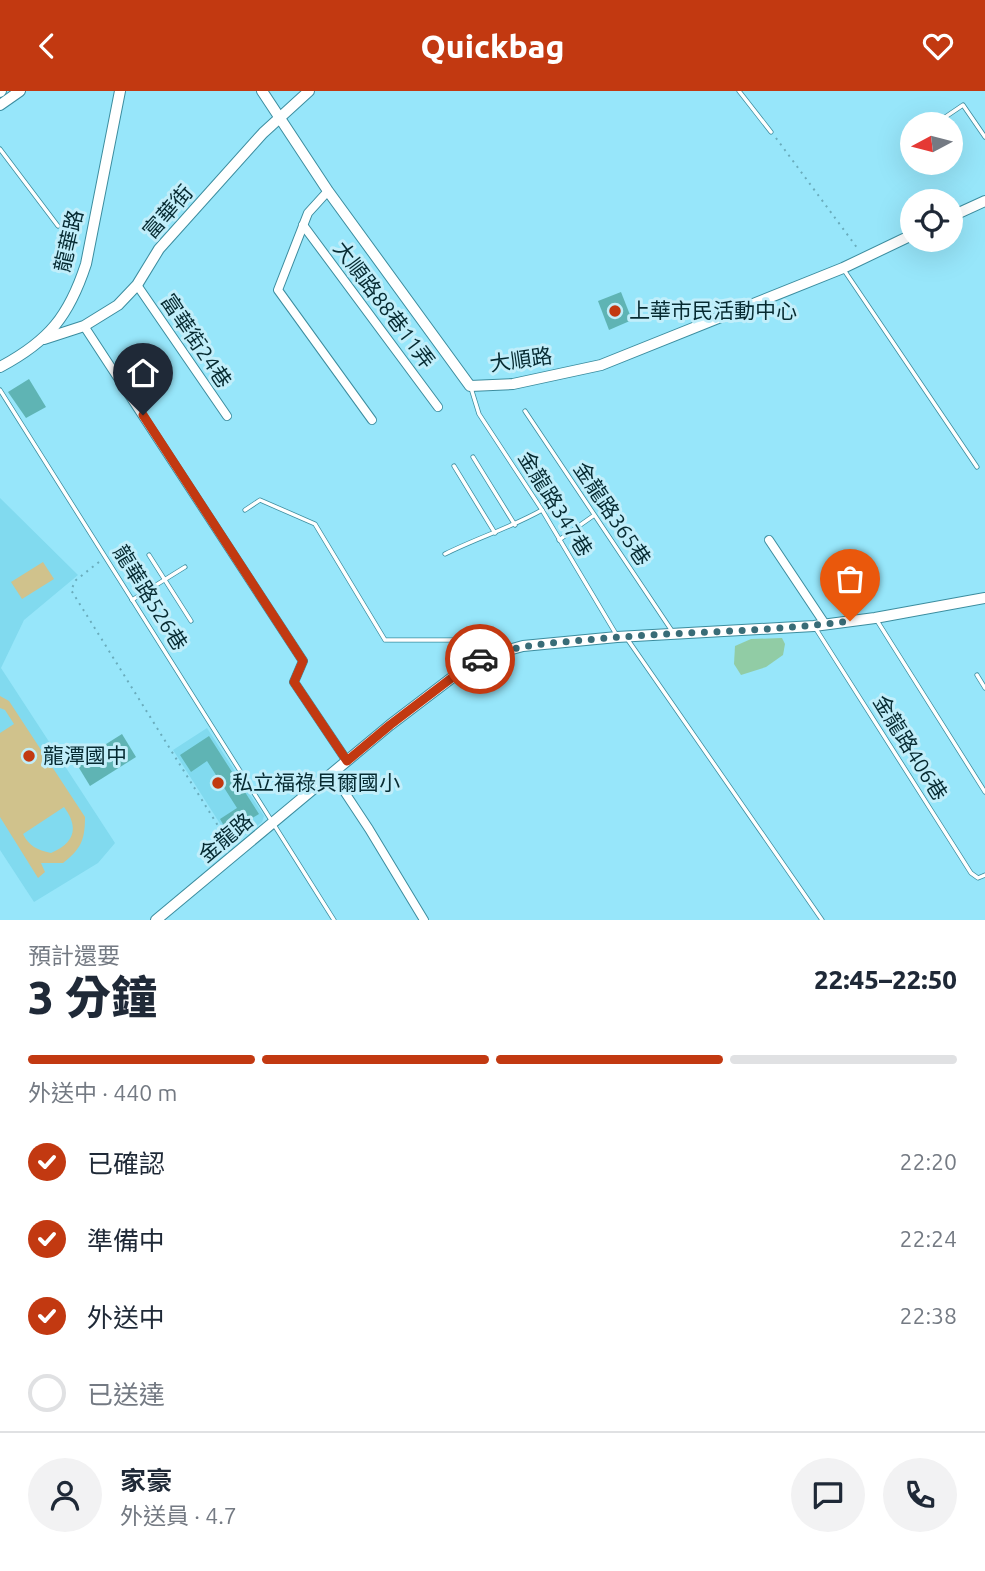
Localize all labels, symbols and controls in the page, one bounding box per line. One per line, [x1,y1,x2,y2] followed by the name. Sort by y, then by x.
[28,27,66,65] icon: back
[919,27,957,65] icon: heart
[421,28,564,64] text: Quickbag
[900,112,962,175] north arrow
[900,112,963,252] map controls
[138,180,197,243] street label: 富華街
[900,189,963,252] button: locate
[49,207,87,274] street label: 龍華路
[329,236,440,372] street label: 大順路88巷11弄
[157,289,237,392] street label: 富華街24巷
[629,298,797,322] place label: 上華市民活動中心
[607,303,623,319] marker: 上華市民活動中心
[113,343,173,415] pin
[488,343,554,375] street label: 大順路
[124,354,162,392] icon: home
[514,446,598,561] street label: 金龍路347巷
[569,457,656,570] street label: 金龍路365巷
[109,540,193,655] street label: 龍華路526巷
[820,549,880,621] pin
[831,560,869,598] icon: bag
[445,624,515,694] courier
[461,640,499,678] icon: car
[869,690,953,805] street label: 金龍路406巷
[43,743,127,767] place label: 龍潭國中
[21,748,37,764] marker: 龍潭國中
[232,770,400,794] place label: 私立福祿貝爾國小
[210,775,226,791] marker: 私立福祿貝爾國小
[194,808,257,867] street label: 金龍路
[28,943,120,968] text: 預計還要
[814,965,957,994] text: 22:45–22:50
[28,971,157,1023] text: 3 分鐘
[28,1080,177,1105] text: 外送中 · 440 m
[28,1143,66,1181] icon: check
[87,1149,165,1178] text: 已確認
[899,1149,957,1174] text: 22:20
[28,1220,66,1258] icon: check
[87,1226,165,1255] text: 準備中
[899,1226,957,1251] text: 22:24
[28,1297,66,1335] icon: check
[87,1303,165,1332] text: 外送中
[899,1303,957,1328] text: 22:38
[87,1380,165,1409] text: 已送達
[28,1458,102,1532] button: person
[791,1458,865,1532] button: chat
[883,1458,957,1532] button: phone
[120,1466,172,1495] text: 家豪
[120,1503,237,1528] text: 外送員 · 4.7

